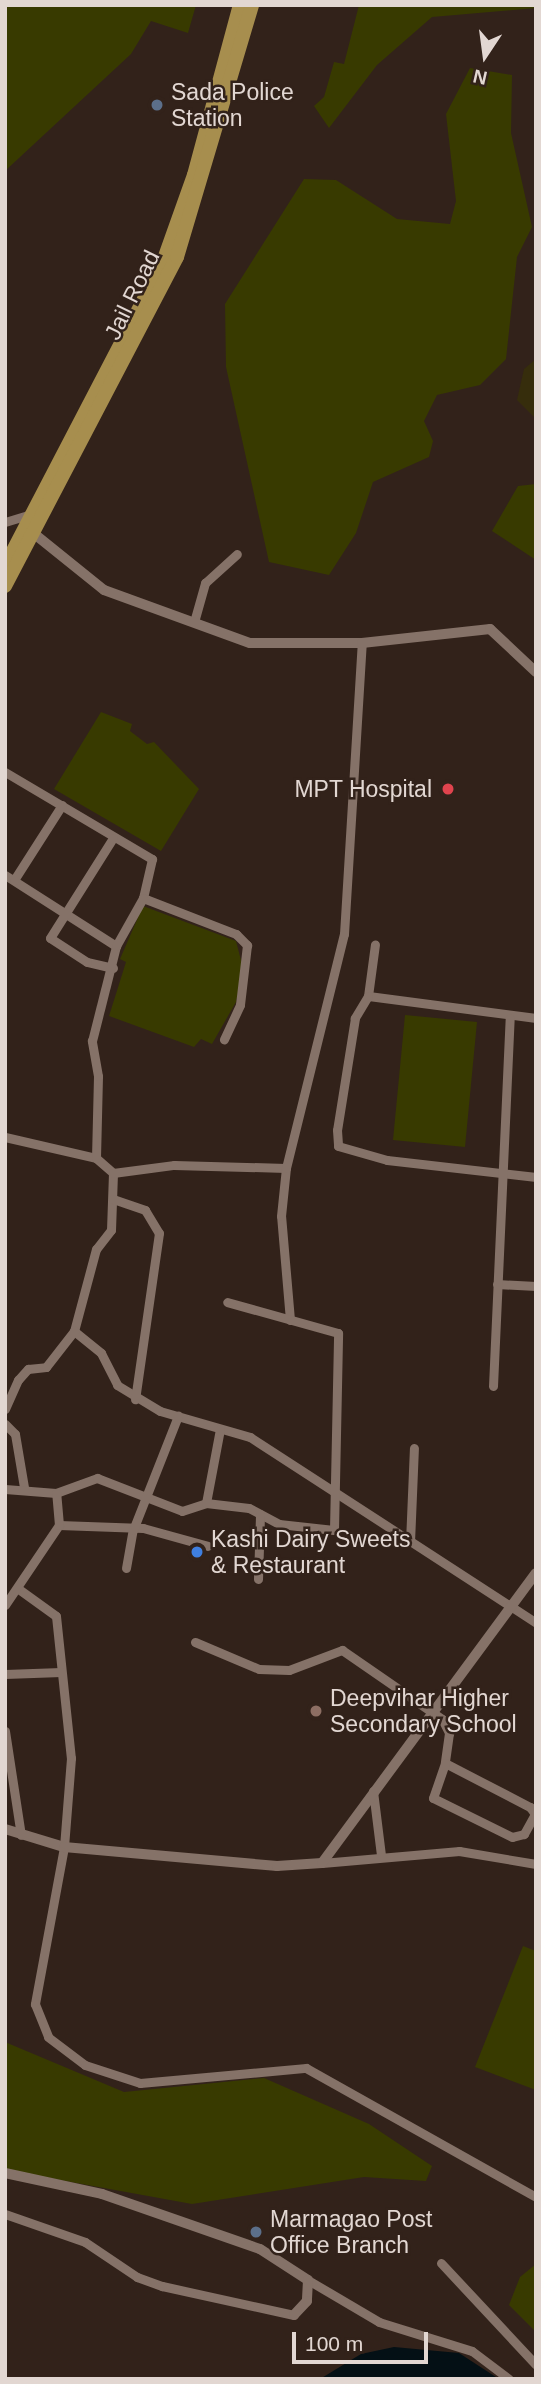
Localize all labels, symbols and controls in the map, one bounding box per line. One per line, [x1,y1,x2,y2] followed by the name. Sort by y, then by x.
[450,21,520,91] north arrow
[471,65,489,89] text: N
[171,78,294,132] place label: Sada Police Station
[149,97,165,113] marker: Sada Police Station
[99,246,165,344] street label: Jail Road
[294,775,432,803] place label: MPT Hospital
[438,779,458,799] marker: MPT Hospital
[211,1525,410,1579] place label: Kashi Dairy Sweets & Restaurant
[189,1544,205,1560] marker: Kashi Dairy Sweets & Restaurant
[330,1684,517,1738] place label: Deepvihar Higher Secondary School
[308,1703,324,1719] marker: Deepvihar Higher Secondary School
[270,2205,432,2259] place label: Marmagao Post Office Branch
[248,2224,264,2240] marker: Marmagao Post Office Branch
[296,2318,433,2362] scale bar
[305,2332,363,2355] text: 100 m

